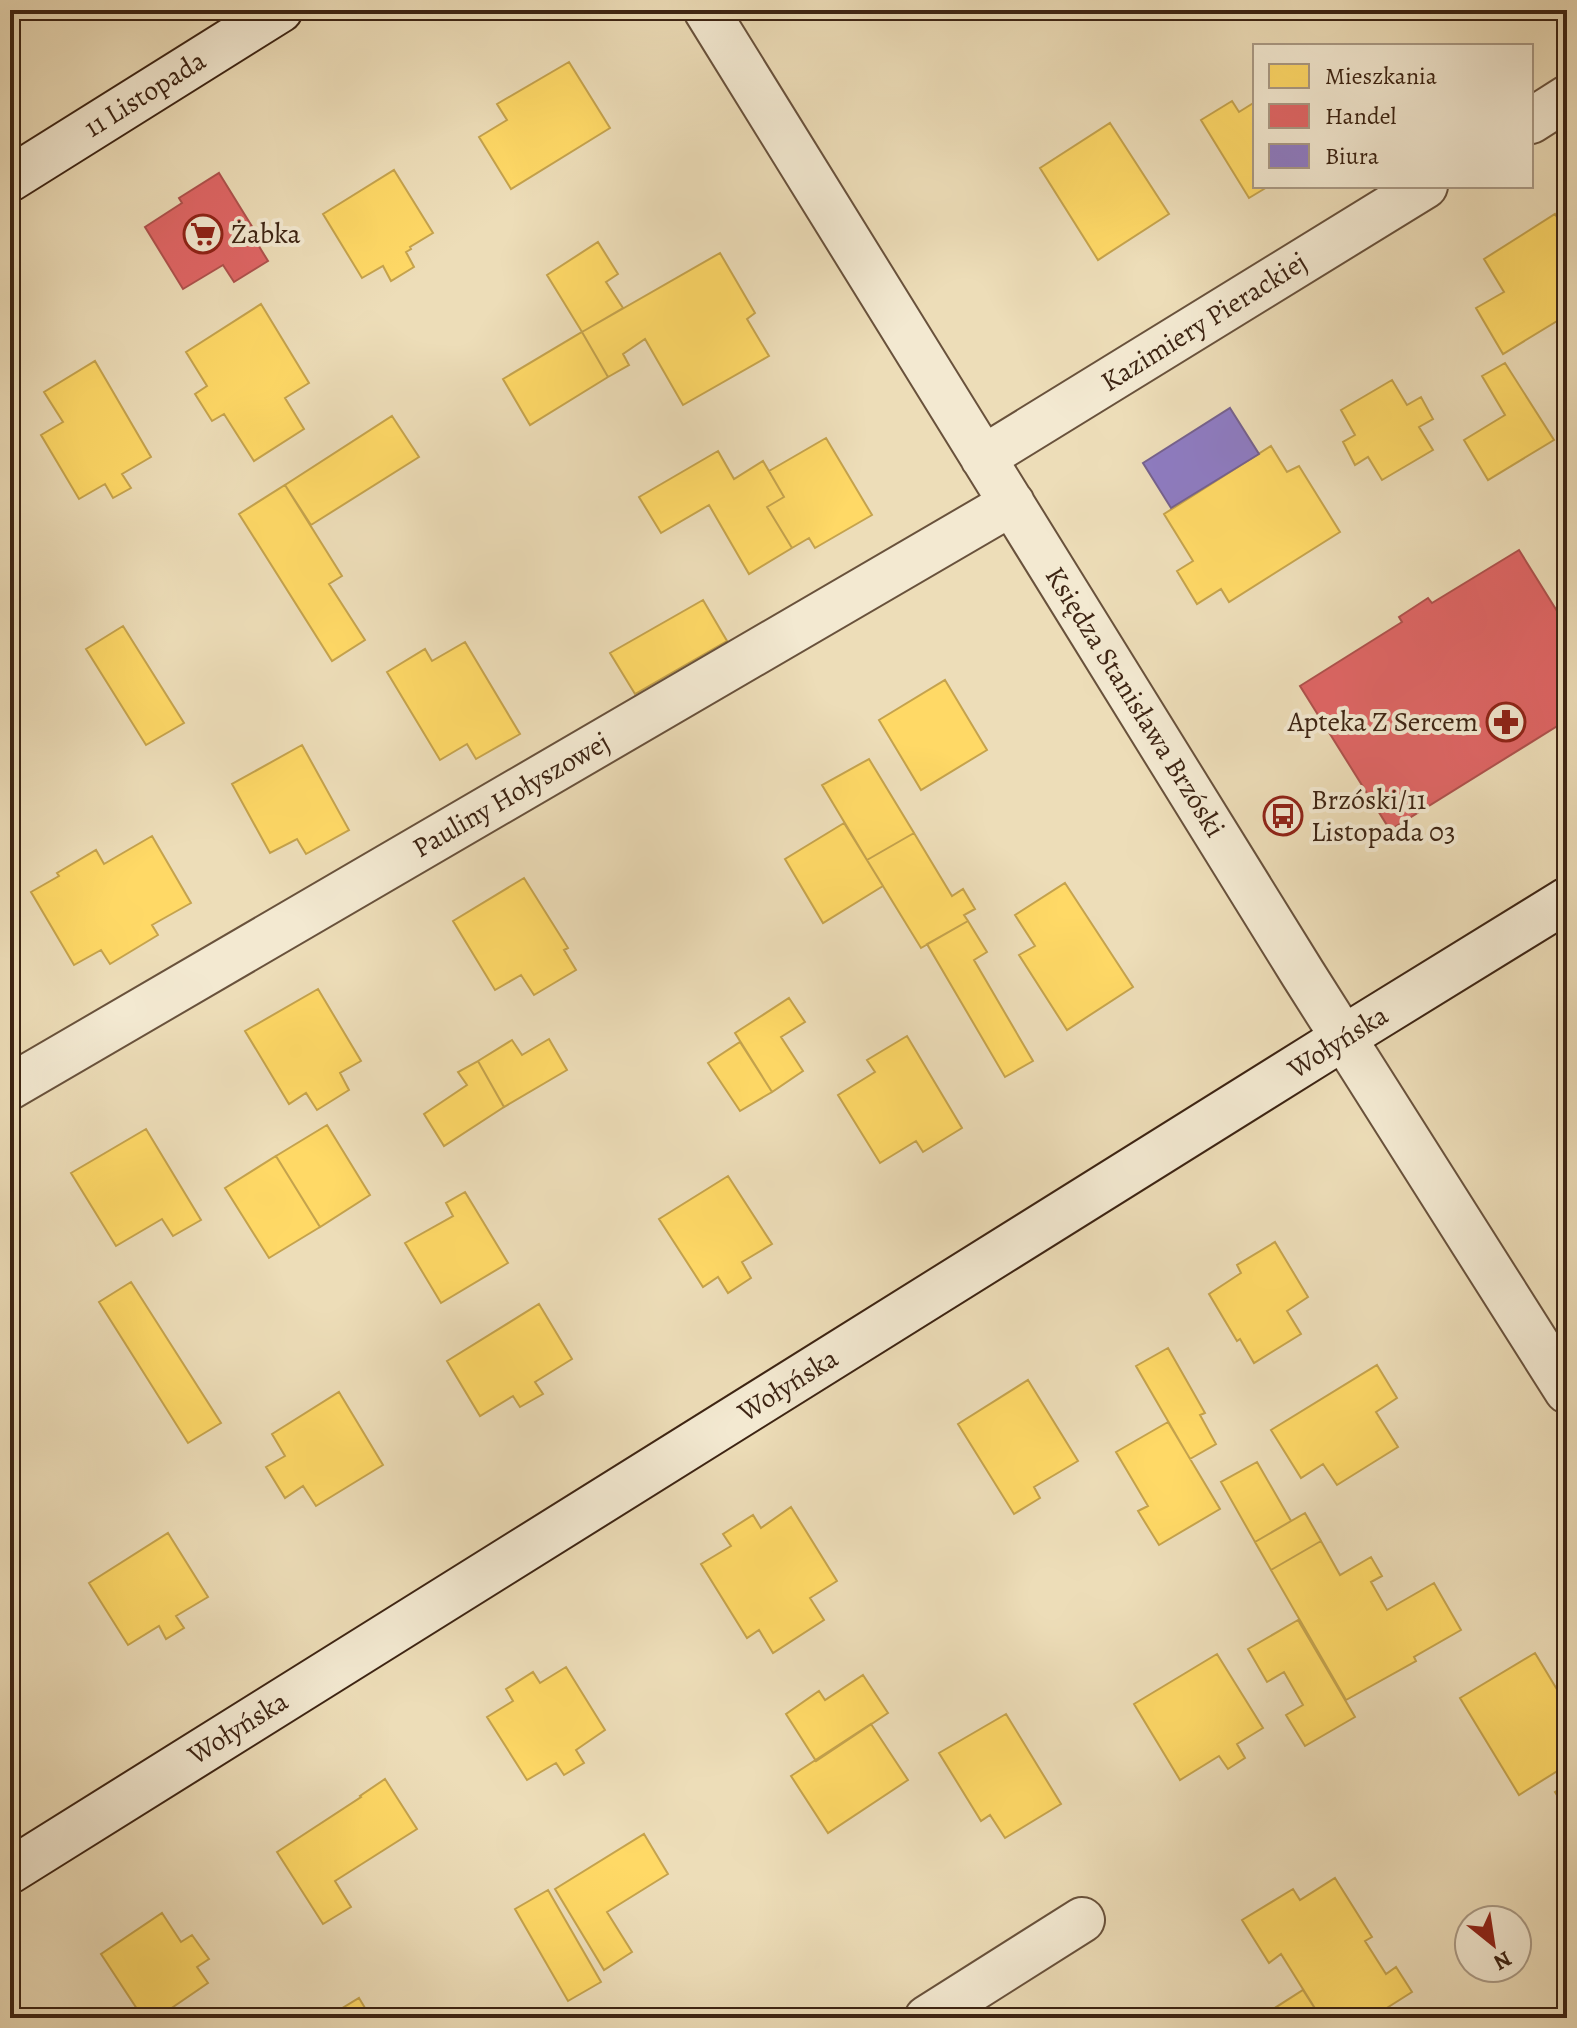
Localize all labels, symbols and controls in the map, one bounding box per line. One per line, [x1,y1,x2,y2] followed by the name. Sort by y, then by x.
[77,42,213,146] street label: 11 Listopada
[1253,44,1533,188] legend
[1325,60,1438,92] text: Mieszkania
[1325,100,1397,132] text: Handel
[1325,140,1380,172] text: Biura
[182,213,224,255] supermarket icon: Żabka
[231,215,301,253] place label: Żabka
[1094,243,1314,401] street label: Kazimiery Pierackiej
[1036,559,1234,845] street label: Księdza Stanisława Brzóski
[1485,701,1527,743] pharmacy icon: Apteka Z Sercem
[1287,703,1478,741] place label: Apteka Z Sercem
[406,723,616,867] street label: Pauliny Hołyszowej
[1311,781,1456,851] place label: Brzóski/11 Listopada 03
[1262,795,1304,837] bus stop icon: Brzóski/11 Listopada 03
[1280,996,1395,1088] street label: Wołyńska
[730,1339,845,1431] street label: Wołyńska
[180,1682,295,1774] street label: Wołyńska
[1453,1904,1533,1984] north arrow
[1488,1943,1517,1977] text: N

